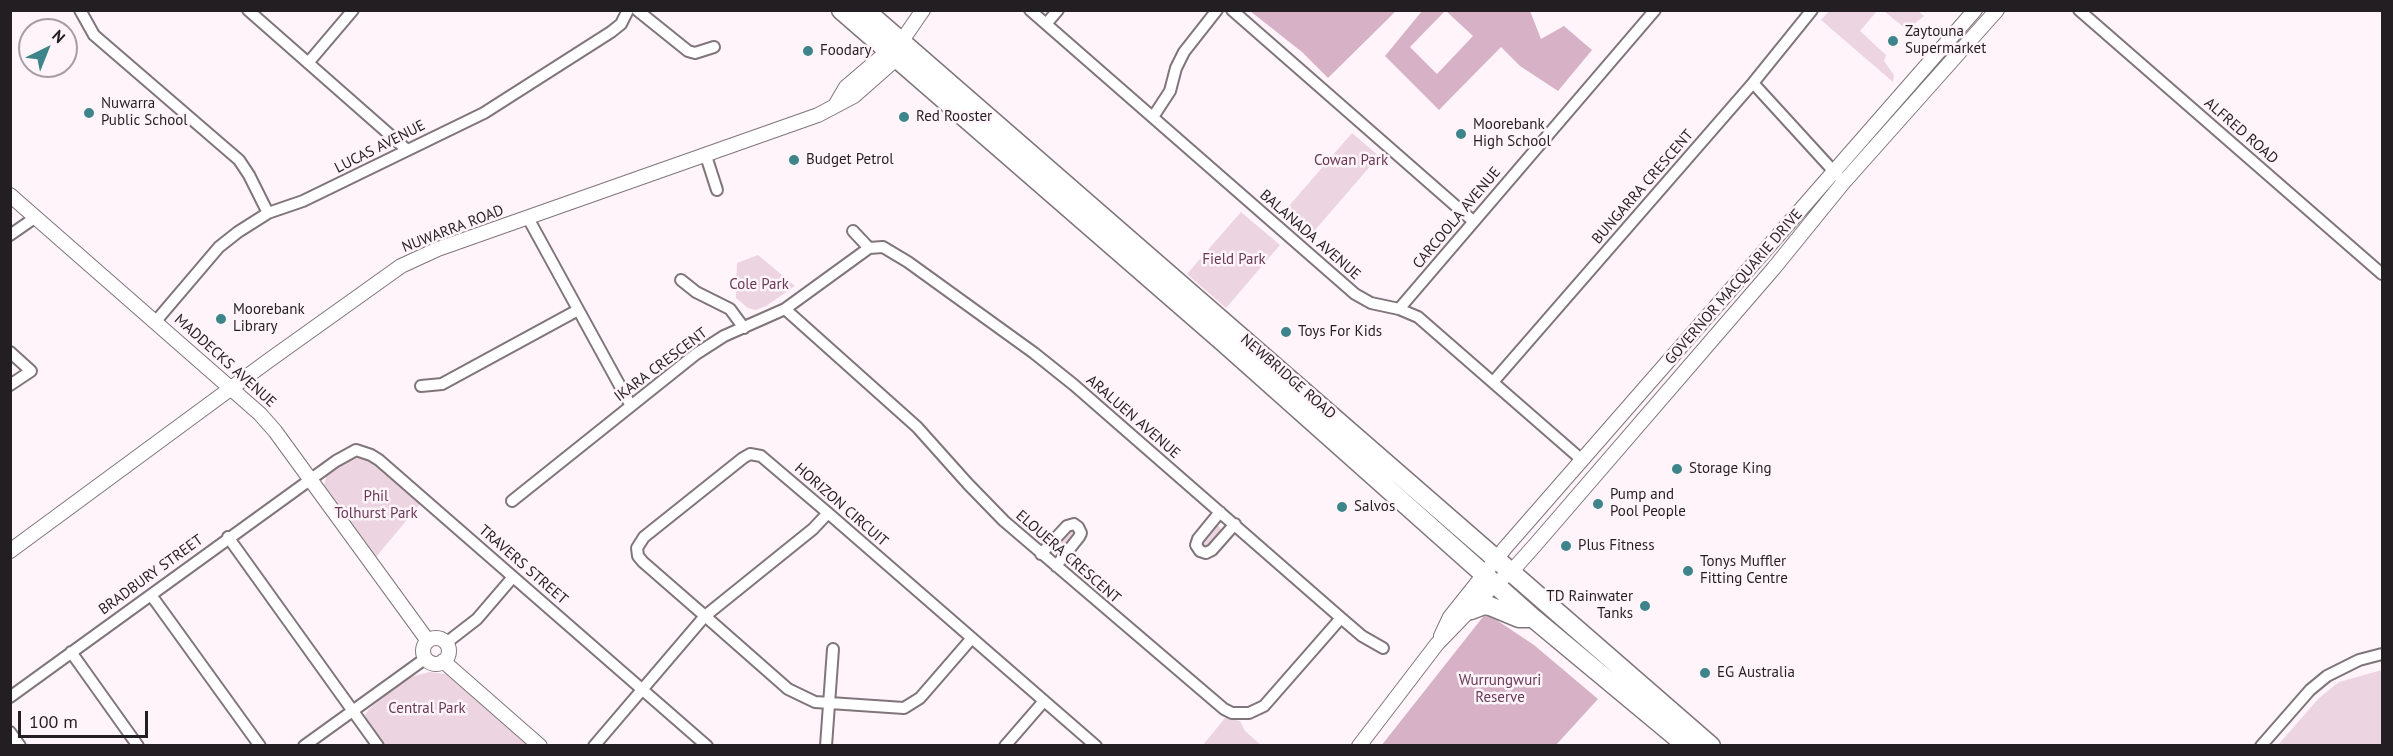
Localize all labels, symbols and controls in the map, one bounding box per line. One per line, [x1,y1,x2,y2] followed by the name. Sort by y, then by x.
[18,18,78,78] north arrow
[1905,23,1986,58] place label: Zaytouna Supermarket
[48,25,70,47] text: N
[1886,34,1900,48] marker: Zaytouna Supermarket
[820,42,871,60] place label: Foodary
[801,44,815,58] marker: Foodary
[2200,94,2282,168] street label: ALFRED ROAD
[101,95,188,130] place label: Nuwarra Public School
[82,106,96,120] marker: Nuwarra Public School
[916,108,992,126] place label: Red Rooster
[897,110,911,124] marker: Red Rooster
[1473,116,1551,151] place label: Moorebank High School
[332,117,428,177] street label: LUCAS AVENUE
[1589,126,1697,248] street label: BUNGARRA CRESCENT
[1454,127,1468,141] marker: Moorebank High School
[806,151,894,169] place label: Budget Petrol
[1314,152,1388,170] park label: Cowan Park
[787,153,801,167] marker: Budget Petrol
[1409,164,1505,272] street label: CARCOOLA AVENUE
[1256,186,1364,284] street label: BALANADA AVENUE
[400,201,506,257] street label: NUWARRA ROAD
[1662,206,1806,368] street label: GOVERNOR MACQUARIE DRIVE
[1202,251,1266,269] park label: Field Park
[729,276,789,294] park label: Cole Park
[233,301,305,336] place label: Moorebank Library
[170,311,280,411] street label: MADDECKS AVENUE
[214,312,228,326] marker: Moorebank Library
[1298,323,1382,341] place label: Toys For Kids
[611,324,711,406] street label: IKARA CRESCENT
[1279,325,1293,339] marker: Toys For Kids
[1237,331,1339,423] street label: NEWBRIDGE ROAD
[1082,371,1184,463] street label: ARALUEN AVENUE
[791,459,891,551] street label: HORIZON CIRCUIT
[1689,460,1772,478] place label: Storage King
[1670,462,1684,476] marker: Storage King
[1610,486,1686,521] place label: Pump and Pool People
[334,488,418,523] park label: Phil Tolhurst Park
[1591,497,1605,511] marker: Pump and Pool People
[1354,498,1395,516] place label: Salvos
[1335,500,1349,514] marker: Salvos
[1012,507,1124,607] street label: ELOUERA CRESCENT
[475,521,571,609] street label: TRAVERS STREET
[95,531,207,619] street label: BRADBURY STREET
[1578,537,1654,555] place label: Plus Fitness
[1559,539,1573,553] marker: Plus Fitness
[1700,553,1788,588] place label: Tonys Muffler Fitting Centre
[1681,564,1695,578] marker: Tonys Muffler Fitting Centre
[1546,588,1633,623] place label: TD Rainwater Tanks
[1638,599,1652,613] marker: TD Rainwater Tanks
[1717,664,1795,682] place label: EG Australia
[1698,666,1712,680] marker: EG Australia
[1459,672,1541,707] park label: Wurrungwuri Reserve
[21,699,152,737] scale bar
[388,700,466,718] park label: Central Park
[29,710,78,733] text: 100 m

